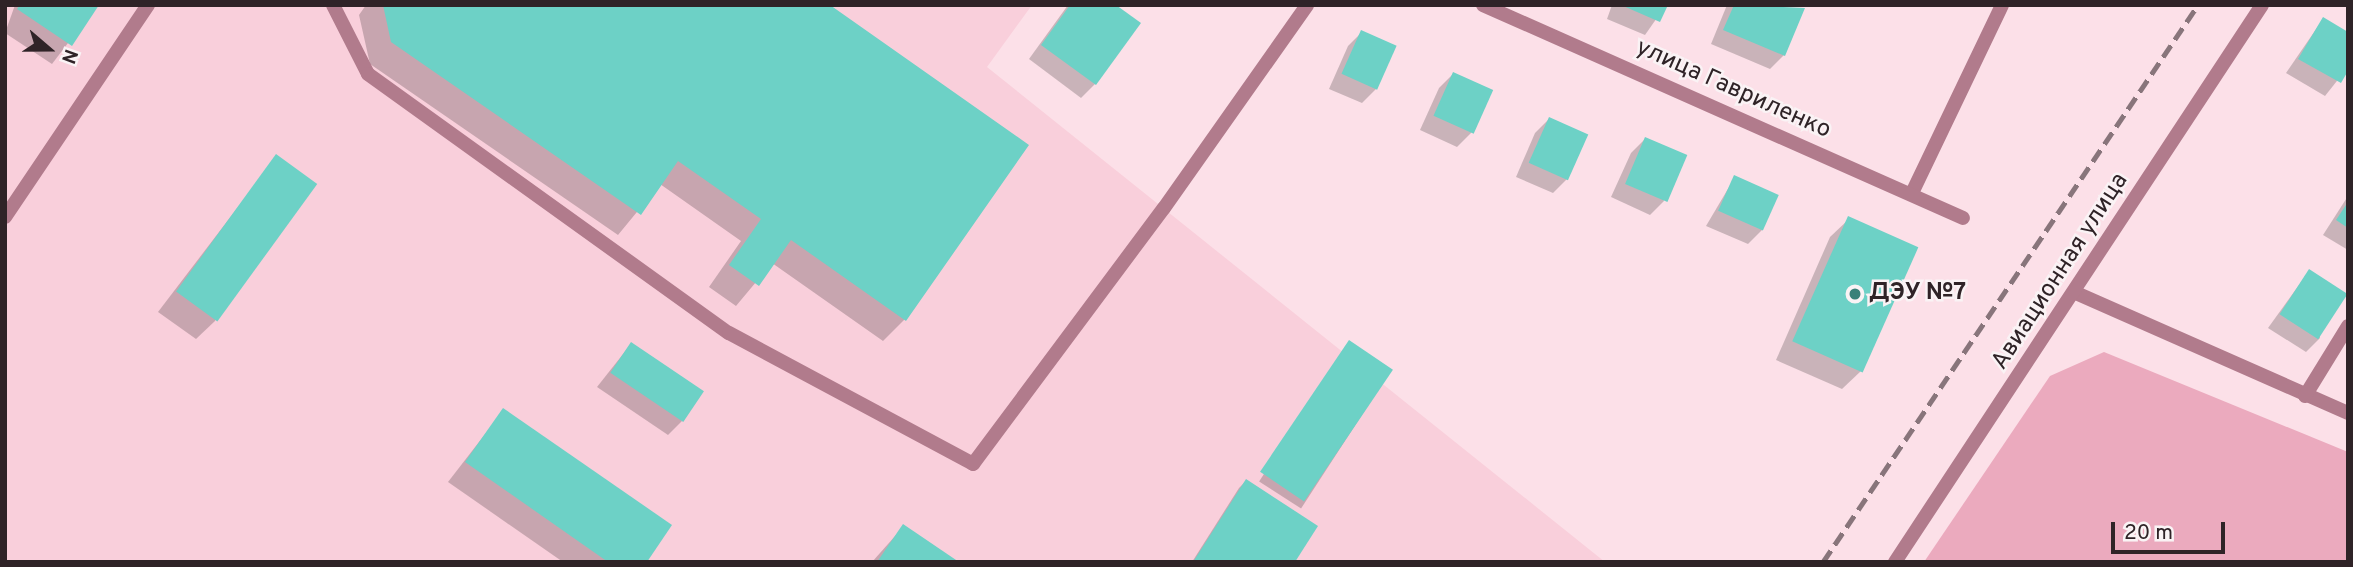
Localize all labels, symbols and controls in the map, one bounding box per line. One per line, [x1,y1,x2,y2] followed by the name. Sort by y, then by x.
[14,14,84,84] north arrow
[1631,34,1835,146] street label: улица Гавриленко
[55,46,82,67] text: N
[1987,168,2135,376] street label: Авиационная улица
[1869,280,1967,308] place label: ДЭУ №7
[1847,286,1863,302] marker: ДЭУ №7
[2115,508,2229,552] scale bar
[2124,520,2173,547] text: 20 m

